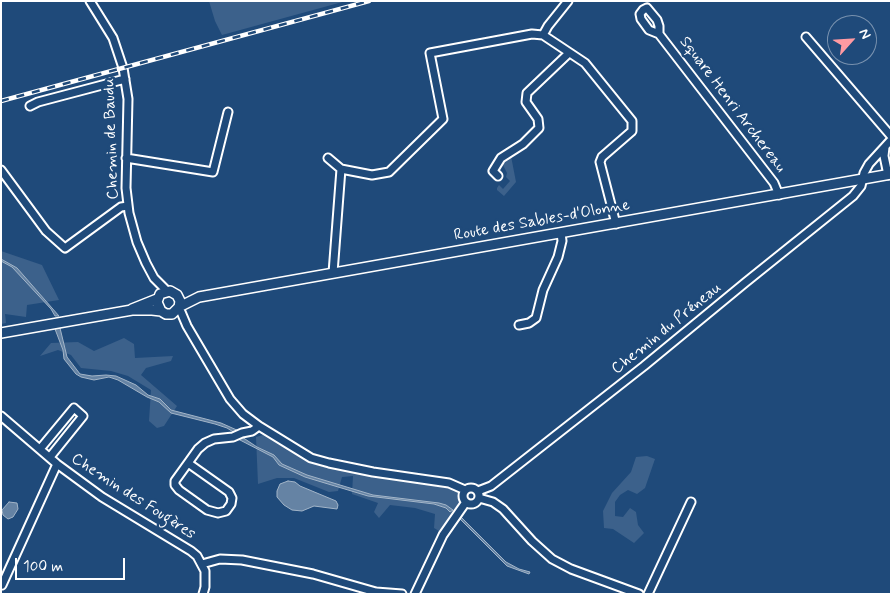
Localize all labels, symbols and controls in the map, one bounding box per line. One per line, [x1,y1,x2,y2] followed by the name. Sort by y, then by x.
[827,15,877,65] north arrow
[854,26,875,42] text: N
[675,33,789,177] street label: Square Henri Archereau
[100,78,124,200] street label: Chemin de Baudu
[453,196,631,246] street label: Route des Sables-d'Olonne
[608,279,726,379] street label: Chemin du Préneau
[67,450,199,544] street label: Chemin des Fougères
[18,548,128,580] scale bar
[23,557,63,577] text: 100 m

